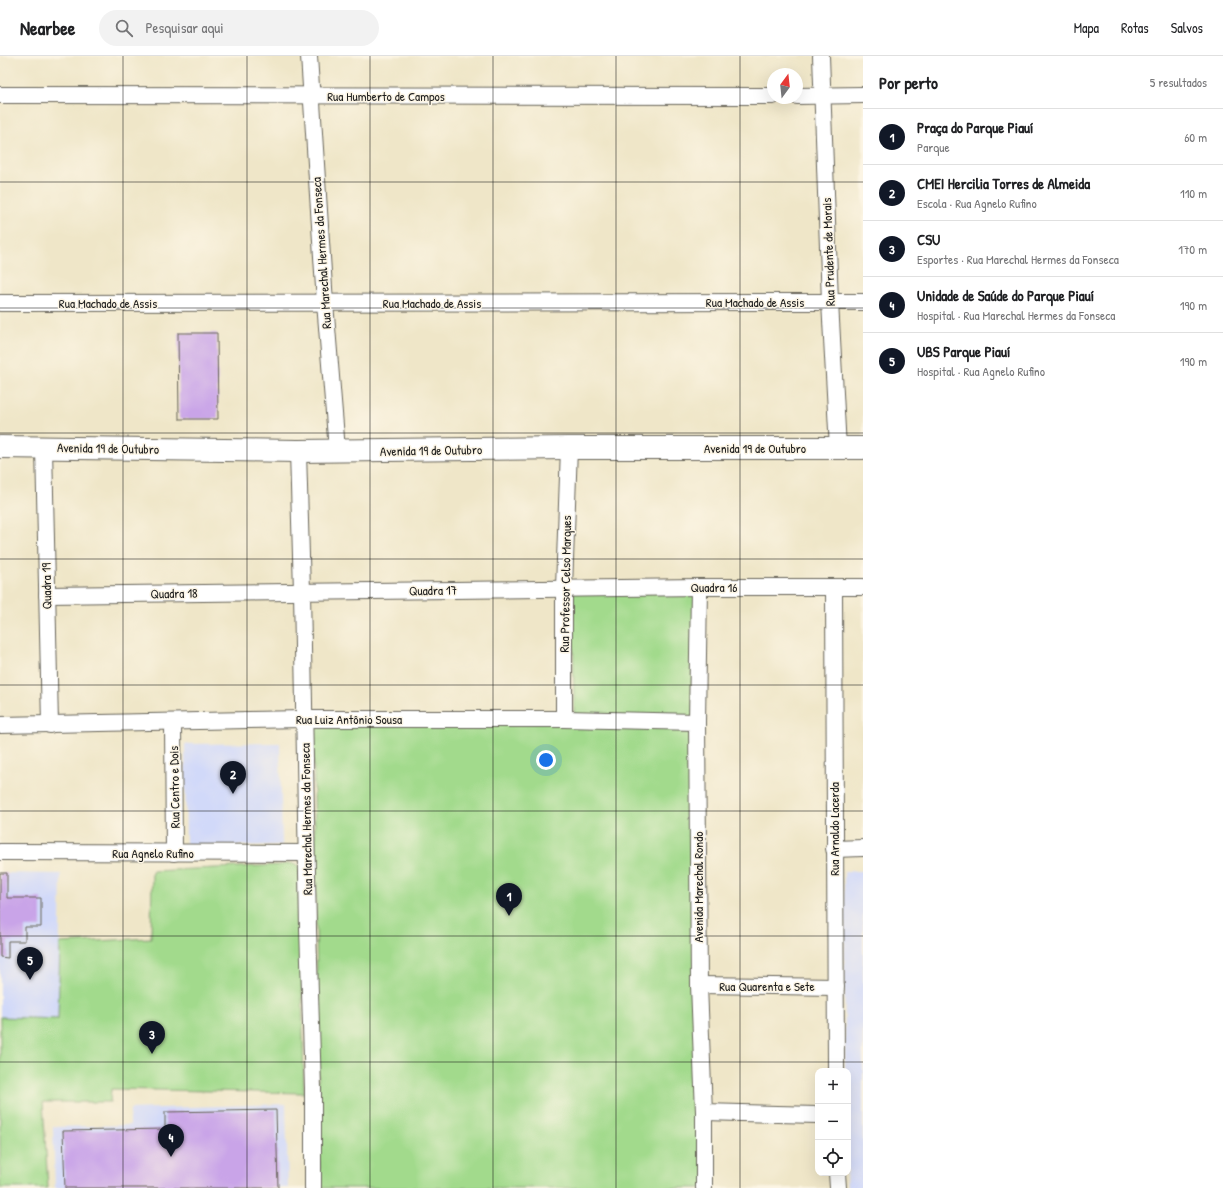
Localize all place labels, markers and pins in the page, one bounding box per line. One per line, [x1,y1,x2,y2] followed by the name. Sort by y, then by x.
[220,761,246,794] pin: 2
[496,883,522,916] pin: 1
[17,947,43,980] pin: 5
[139,1021,165,1054] pin: 3
[158,1124,184,1157] pin: 4

